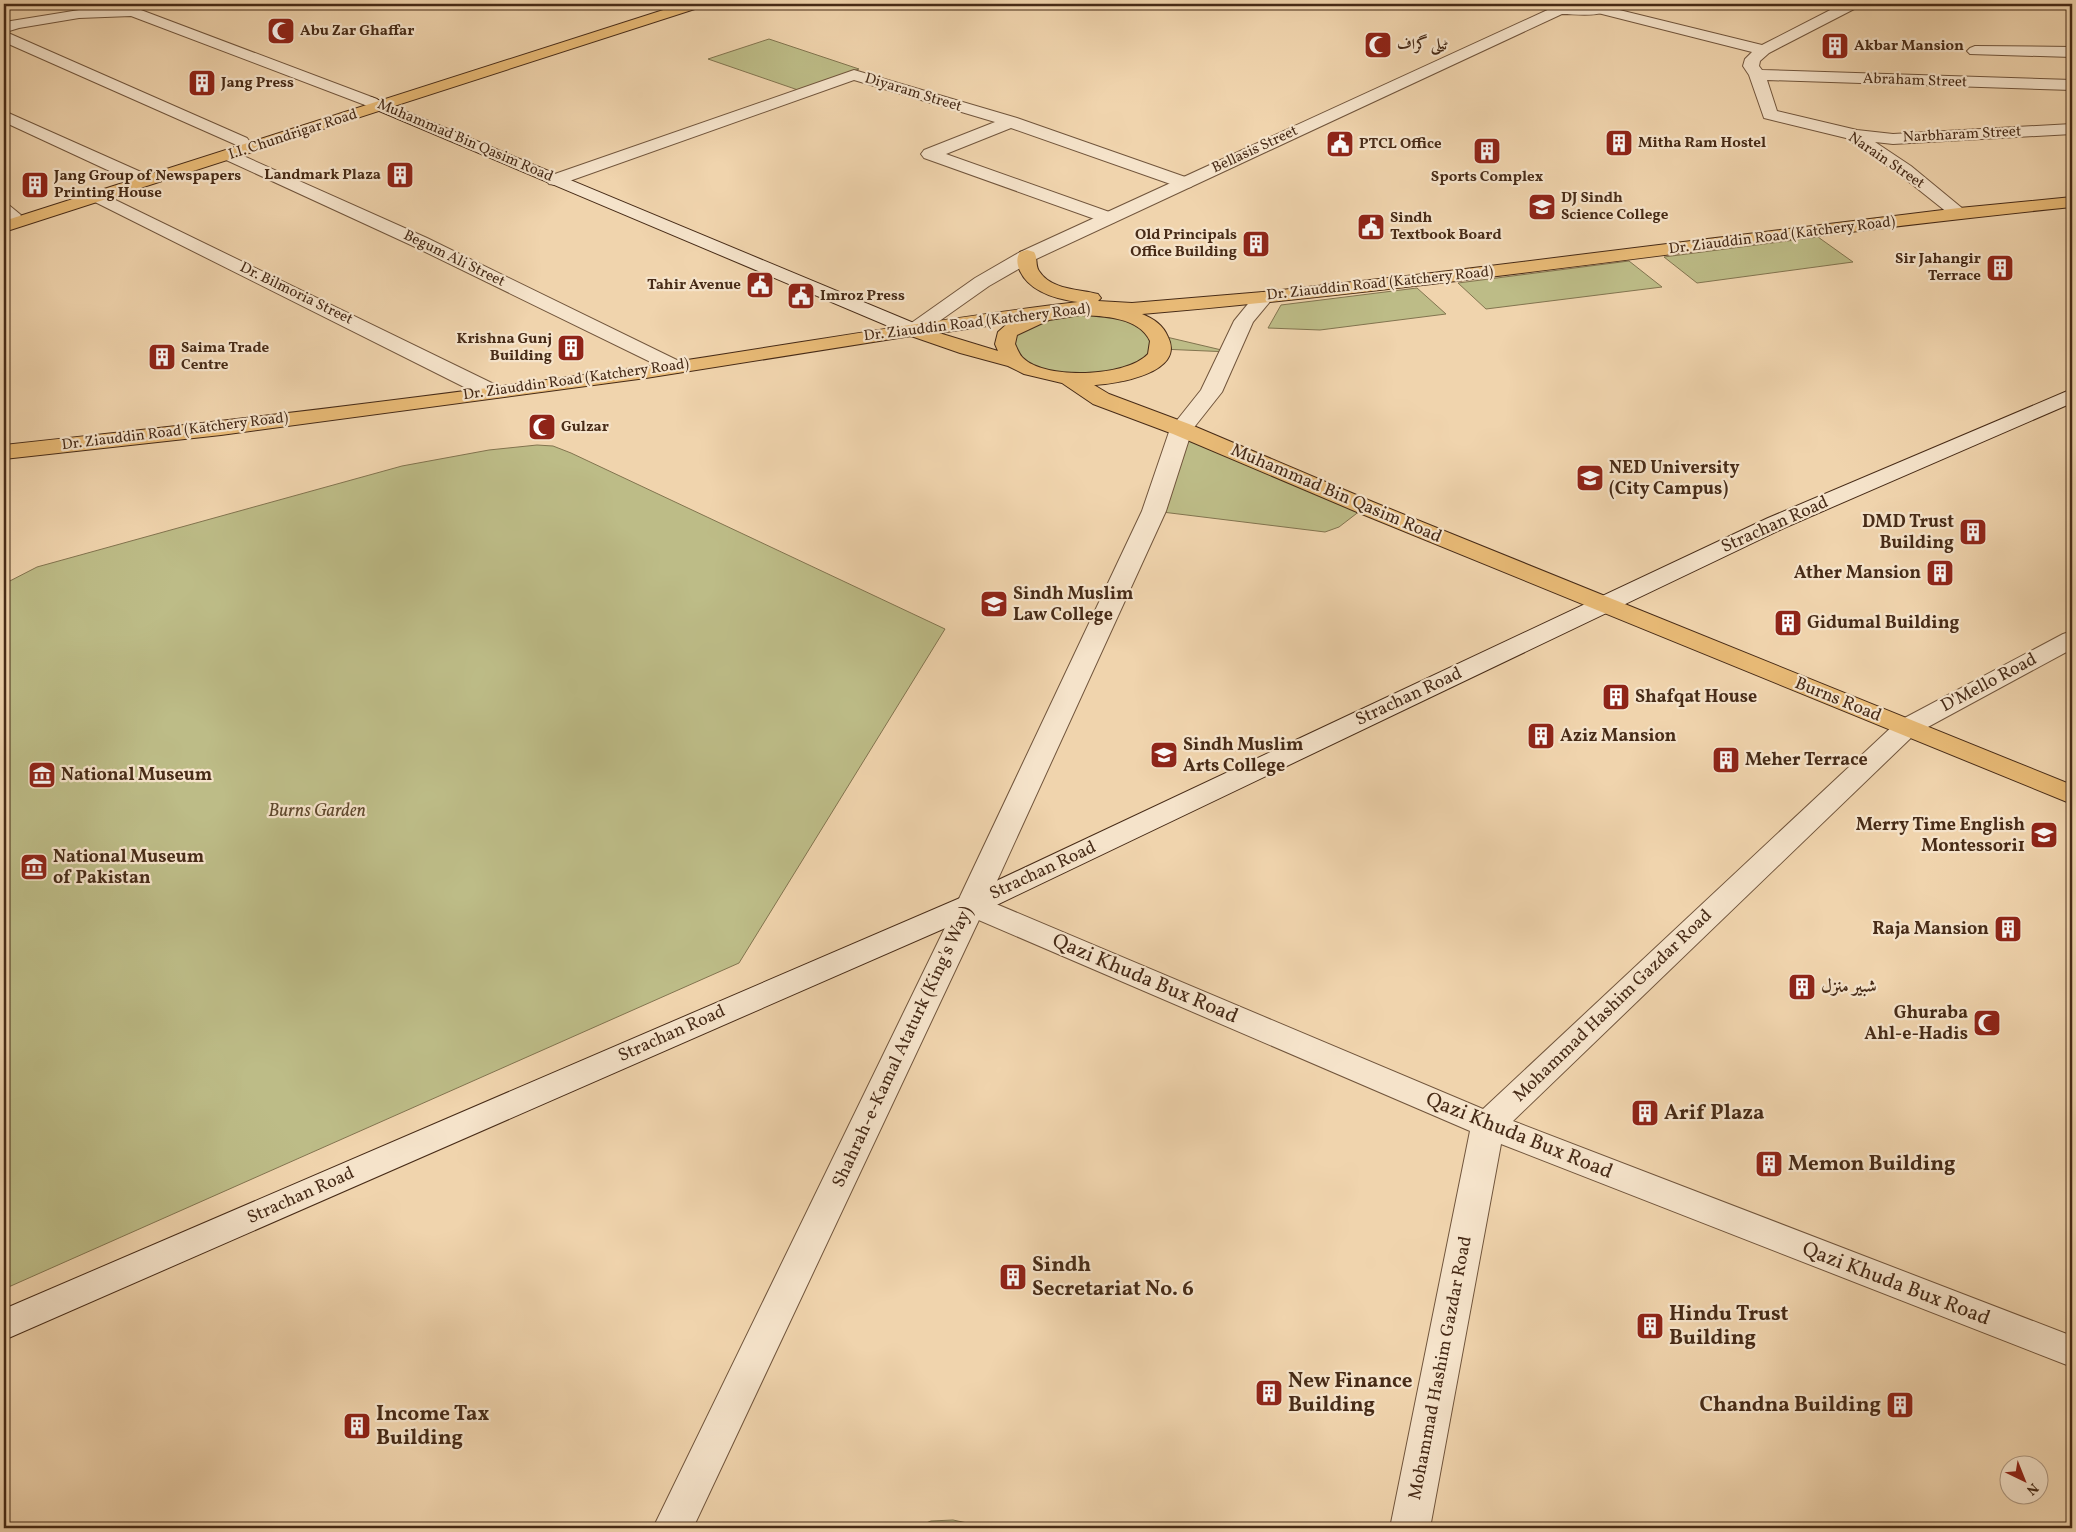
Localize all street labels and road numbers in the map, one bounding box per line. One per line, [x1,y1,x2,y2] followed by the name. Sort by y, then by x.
[862,68,964,118] street label: Diyaram Street
[1862,69,1968,93] street label: Abraham Street
[374,94,556,188] street label: Muhammad Bin Qasim Road
[226,104,360,166] street label: I.I. Chundrigar Road
[1209,121,1301,179] street label: Bellasis Street
[1902,121,2022,149] street label: Narbharam Street
[1844,128,1928,194] street label: Narain Street
[1668,212,1896,260] street label: Dr. Ziauddin Road (Katchery Road)
[400,225,508,293] street label: Begum Ali Street
[236,258,356,330] street label: Dr. Bilmoria Street
[1266,262,1494,306] street label: Dr. Ziauddin Road (Katchery Road)
[863,299,1091,347] street label: Dr. Ziauddin Road (Katchery Road)
[462,354,690,406] street label: Dr. Ziauddin Road (Katchery Road)
[61,408,289,456] street label: Dr. Ziauddin Road (Katchery Road)
[1227,438,1445,550] street label: Muhammad Bin Qasim Road
[1717,490,1833,560] street label: Strachan Road
[1936,647,2042,719] street label: D'Mello Road
[1352,661,1466,733] street label: Strachan Road
[1791,671,1885,729] street label: Burns Road
[986,835,1100,907] street label: Strachan Road
[827,902,979,1192] street label: Shahrah-e-Kamal Ataturk (King's Way)
[1508,904,1718,1108] street label: Mohammad Hashim Gazdar Road
[1048,927,1242,1031] street label: Qazi Khuda Bux Road
[614,999,730,1069] street label: Strachan Road
[1421,1085,1617,1187] street label: Qazi Khuda Bux Road
[243,1161,359,1231] street label: Strachan Road
[1403,1234,1479,1502] street label: Mohammad Hashim Gazdar Road
[1798,1235,1994,1333] street label: Qazi Khuda Bux Road

